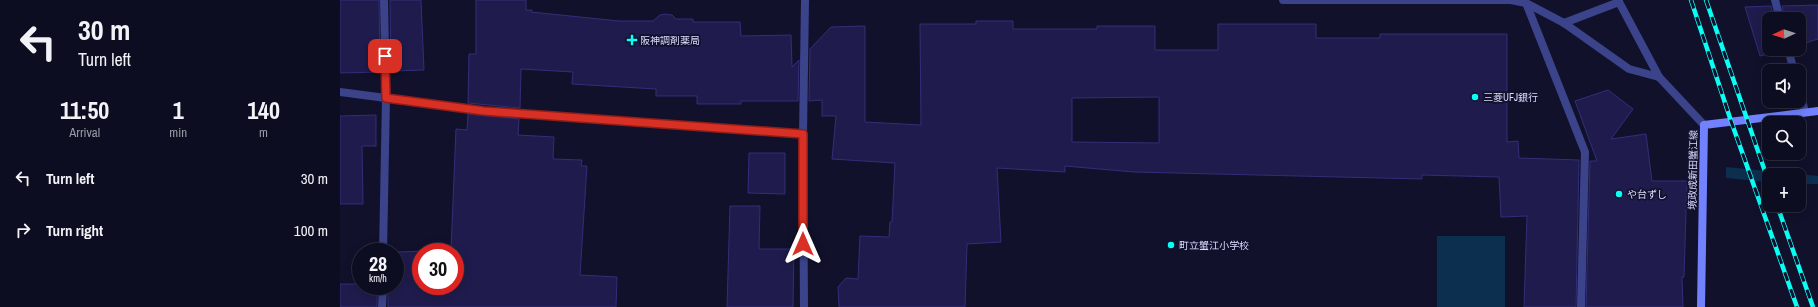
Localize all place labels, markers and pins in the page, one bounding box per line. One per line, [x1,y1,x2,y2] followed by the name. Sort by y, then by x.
[640,34,700,47] place label: 阪神調剤薬局
[627,35,637,45] marker: 阪神調剤薬局
[368,39,402,73] pin
[1483,91,1538,104] place label: 三菱UFJ銀行
[1470,92,1480,102] marker: 三菱UFJ銀行
[1627,188,1667,201] place label: や台ずし
[1614,189,1624,199] marker: や台ずし
[1179,239,1249,252] place label: 町立蟹江小学校
[1166,240,1176,250] marker: 町立蟹江小学校

